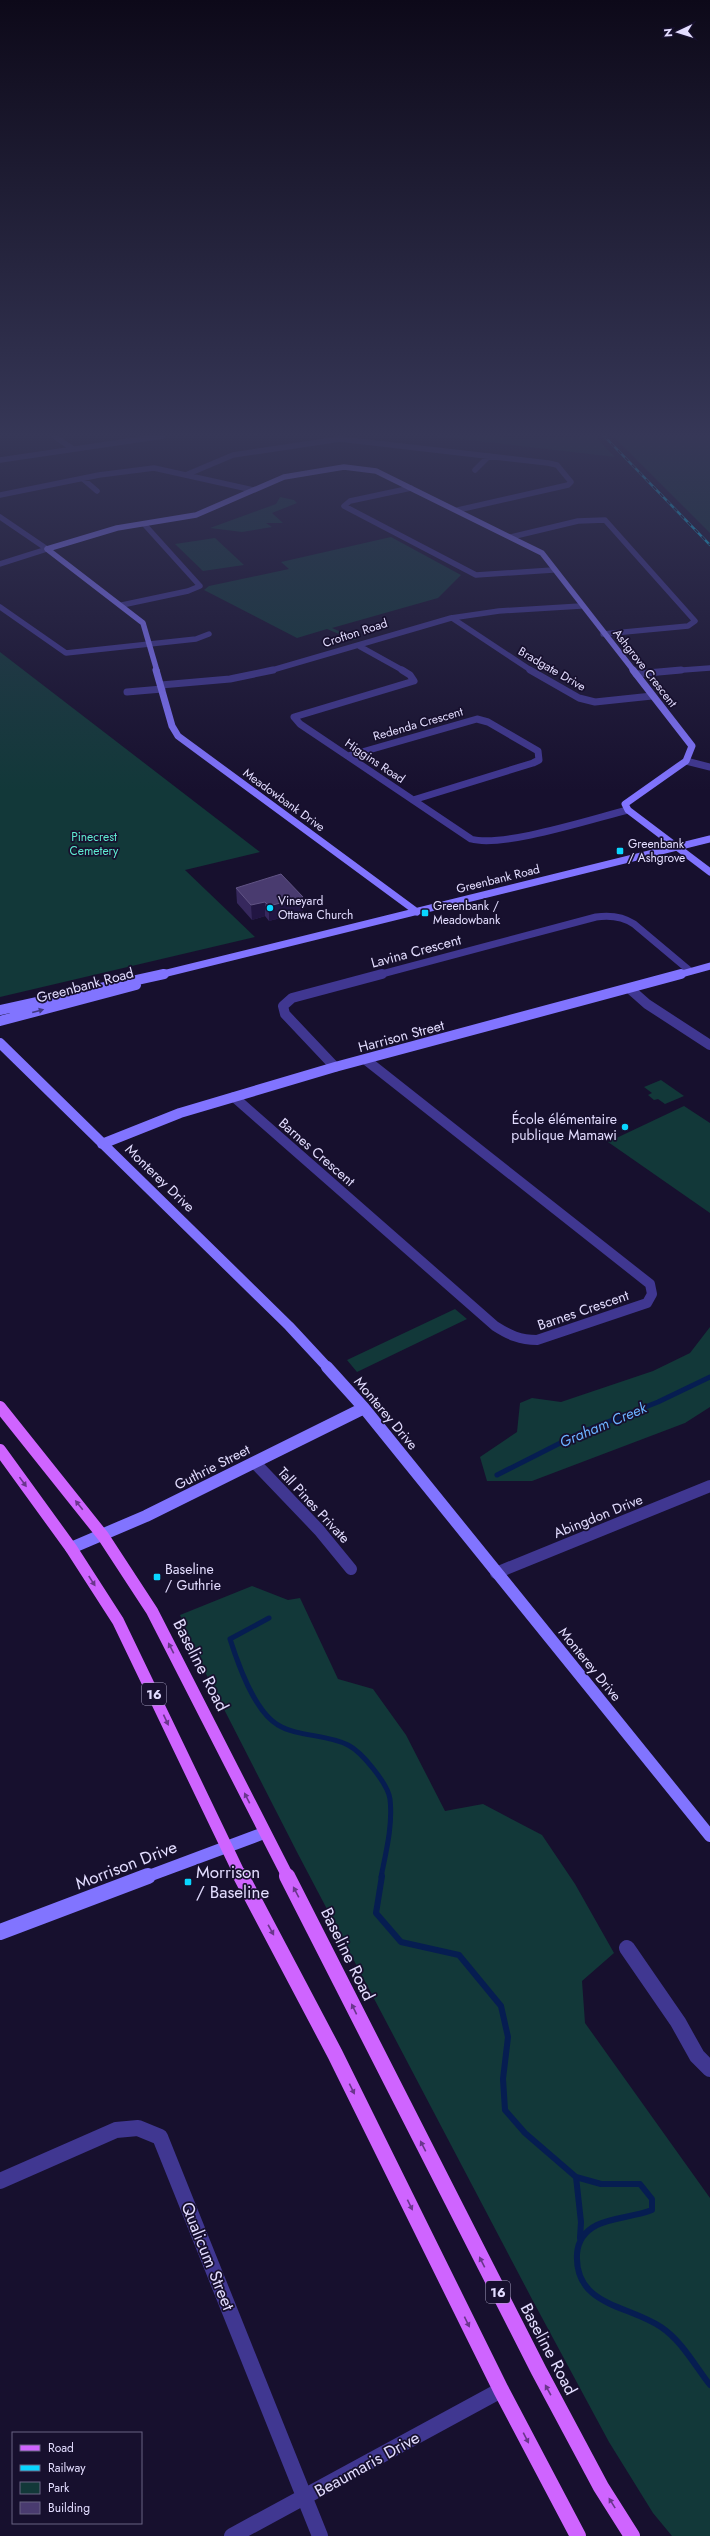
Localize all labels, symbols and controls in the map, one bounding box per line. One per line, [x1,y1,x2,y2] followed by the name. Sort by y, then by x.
[658,12,698,52] north arrow
[660,28,676,38] text: N
[320,614,390,652] street label: Crofton Road
[609,625,682,711] street label: Ashgrove Crescent
[515,642,589,696] street label: Bradgate Drive
[371,703,465,745] street label: Redenda Crescent
[341,734,409,788] street label: Higgins Road
[239,764,329,836] street label: Meadowbank Drive
[70,828,119,860] park label: Pinecrest Cemetery
[628,835,685,867] place label: Greenbank / Ashgrove
[615,846,625,856] marker: Greenbank / Ashgrove
[454,860,542,898] street label: Greenbank Road
[278,892,353,924] place label: Vineyard Ottawa Church
[433,897,501,929] place label: Greenbank / Meadowbank
[265,903,275,913] marker: Vineyard Ottawa Church
[420,908,430,918] marker: Greenbank / Meadowbank
[369,929,464,973] street label: Lavina Crescent
[34,962,136,1008] street label: Greenbank Road
[32,1008,44,1014] one-way arrow
[356,1015,447,1057] street label: Harrison Street
[511,1109,617,1145] place label: École élémentaire publique Mamawi
[274,1113,360,1191] street label: Barnes Crescent
[620,1122,630,1132] marker: École élémentaire publique Mamawi
[121,1140,199,1216] street label: Monterey Drive
[535,1285,632,1335] street label: Barnes Crescent
[349,1372,423,1454] street label: Monterey Drive
[556,1397,650,1453] water label: Graham Creek
[171,1439,254,1495] street label: Guthrie Street
[273,1463,355,1547] street label: Tall Pines Private
[19,1476,27,1487] one-way arrow
[550,1489,646,1543] street label: Abingdon Drive
[75,1500,83,1511] one-way arrow
[165,1559,221,1595] place label: Baseline / Guthrie
[152,1572,162,1582] marker: Baseline / Guthrie
[88,1575,96,1586] one-way arrow
[167,1615,235,1715] street label: Baseline Road
[554,1623,626,1705] street label: Monterey Drive
[168,1642,174,1654] one-way arrow
[142,1683,166,1705] road number: 16
[163,1714,169,1726] one-way arrow
[243,1792,250,1804] one-way arrow
[72,1835,181,1895] street label: Morrison Drive
[196,1860,269,1904] place label: Morrison / Baseline
[183,1877,193,1887] marker: Morrison / Baseline
[292,1887,299,1898] one-way arrow
[315,1903,381,2005] street label: Baseline Road
[267,1924,274,1936] one-way arrow
[351,2003,357,2014] one-way arrow
[349,2083,355,2095] one-way arrow
[420,2140,426,2151] one-way arrow
[175,2198,241,2314] street label: Qualicum Street
[407,2200,413,2211] one-way arrow
[479,2256,486,2267] one-way arrow
[486,2281,510,2303] road number: 16
[515,2299,583,2399] street label: Baseline Road
[464,2316,470,2328] one-way arrow
[545,2384,552,2395] one-way arrow
[310,2425,424,2503] street label: Beaumaris Drive
[12,2432,142,2524] legend
[522,2432,529,2444] one-way arrow
[48,2439,74,2457] text: Road
[48,2459,86,2477] text: Railway
[48,2479,70,2497] text: Park
[608,2497,615,2509] one-way arrow
[48,2499,90,2517] text: Building

